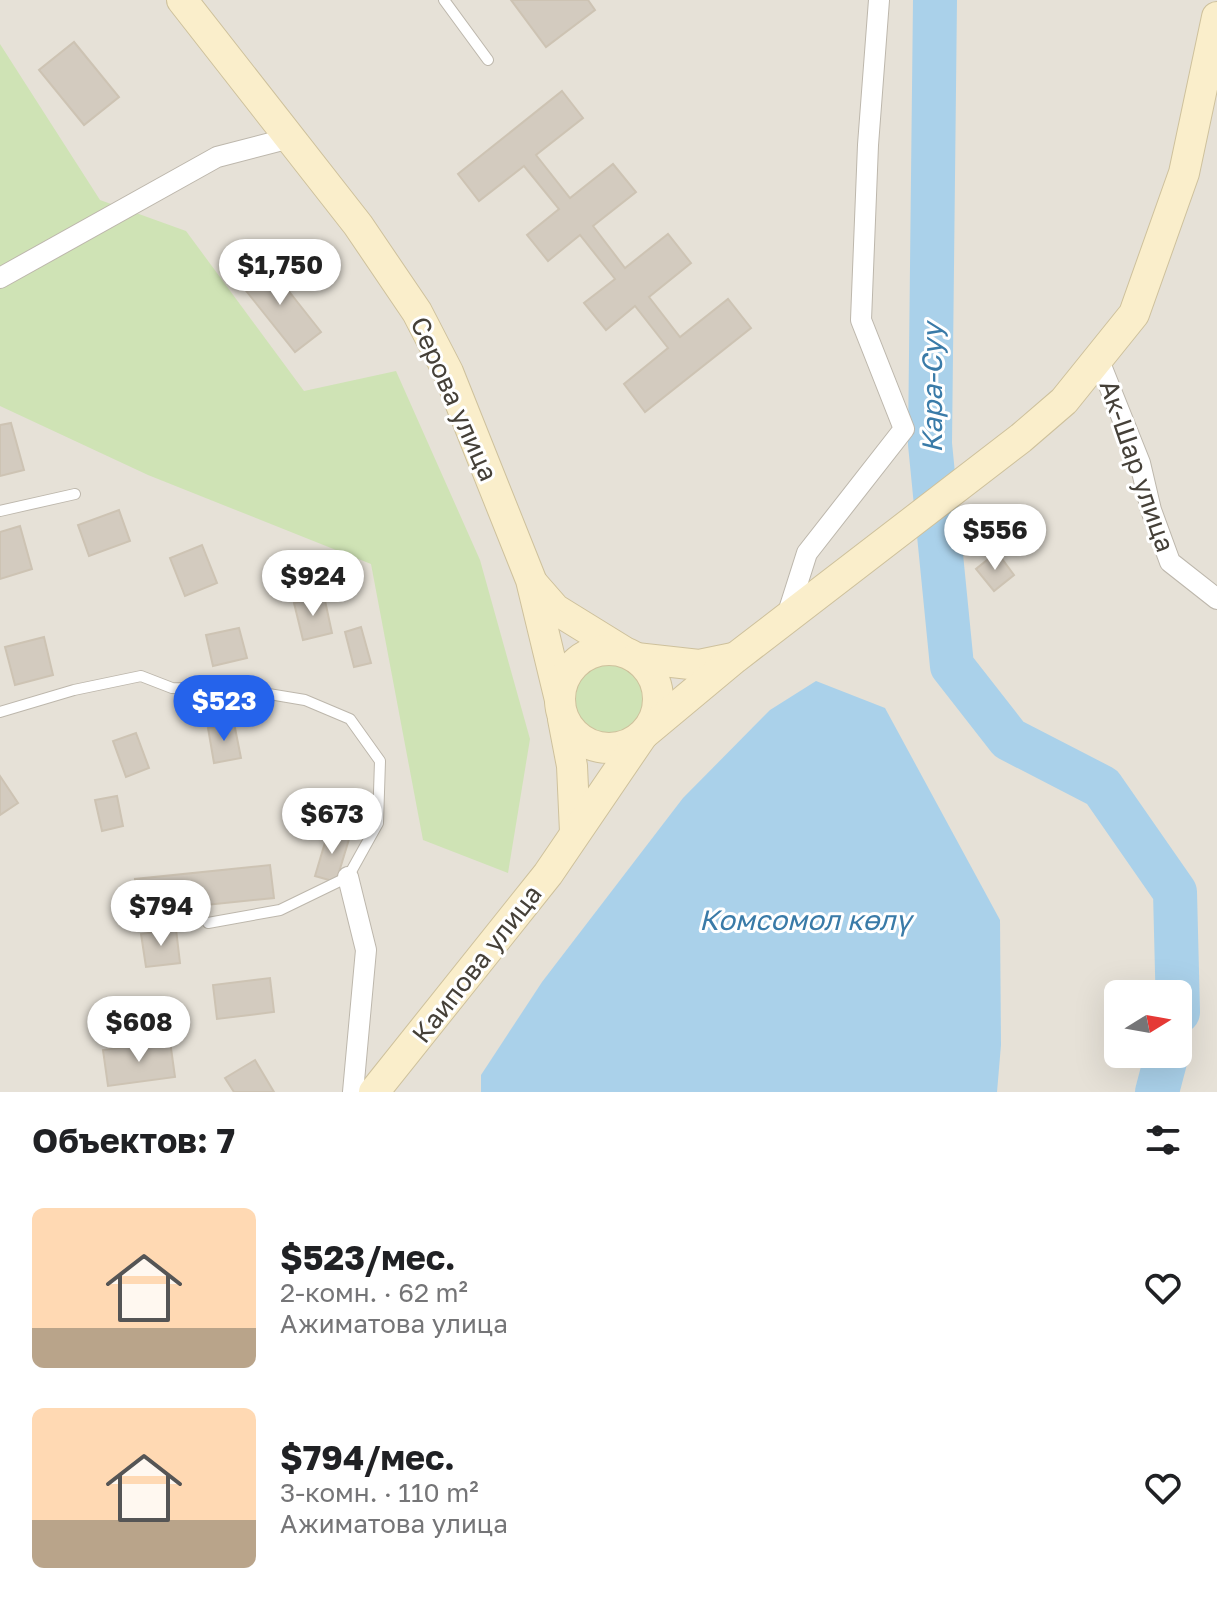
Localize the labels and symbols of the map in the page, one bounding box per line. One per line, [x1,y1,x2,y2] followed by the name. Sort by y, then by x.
[215,239,345,307] pin: $1,750
[404,312,504,486] street label: Серова улица
[915,320,948,453] water label: Кара-Суу
[1094,376,1181,556] street label: Ак-Шар улица
[948,504,1042,572] pin: $556
[266,550,360,618] pin: $924
[177,675,271,743] pin: $523
[285,788,379,856] pin: $673
[405,879,548,1049] street label: Каипова улица
[114,880,208,948] pin: $794
[699,903,914,937] water label: Комсомол көлү
[1104,980,1192,1068] north arrow
[92,996,186,1064] pin: $608

